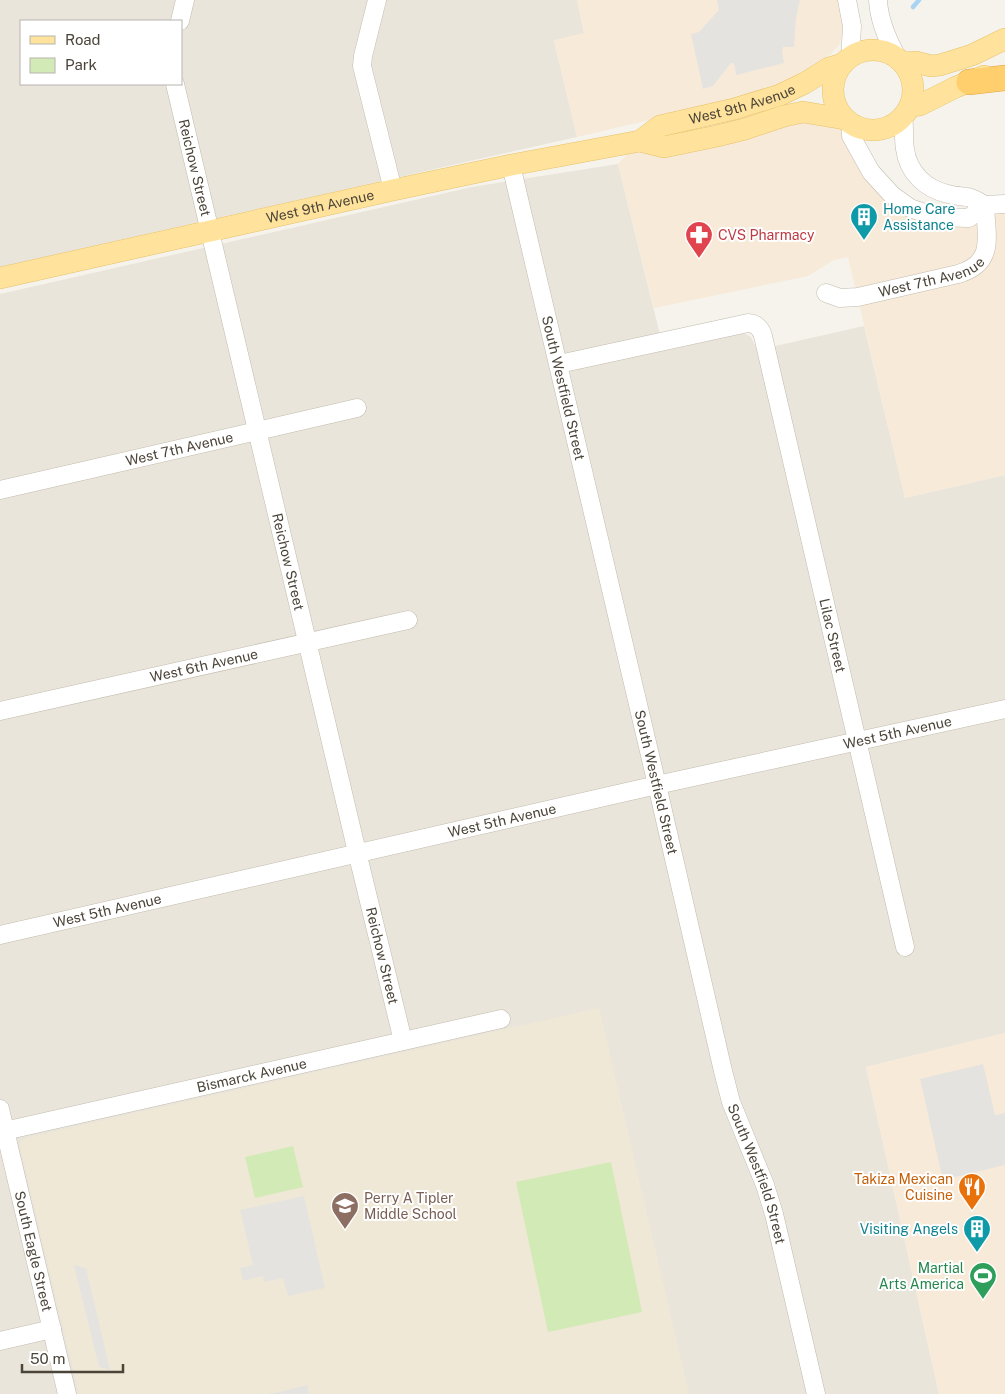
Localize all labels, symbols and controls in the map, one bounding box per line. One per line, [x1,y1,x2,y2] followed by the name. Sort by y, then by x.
[20,20,182,85] legend
[65,31,101,48] text: Road
[65,56,97,73] text: Park
[687,81,798,127] street label: West 9th Avenue
[176,118,214,218] street label: Reichow Street
[265,186,376,226] street label: West 9th Avenue
[883,201,956,233] place label: Home Care Assistance
[849,202,879,241] building icon: Home Care Assistance
[684,220,714,259] pharmacy icon: CVS Pharmacy
[718,227,815,243] place label: CVS Pharmacy
[877,254,988,300] street label: West 7th Avenue
[539,314,588,462] street label: South Westfield Street
[124,429,235,469] street label: West 7th Avenue
[269,512,307,612] street label: Reichow Street
[816,597,849,674] street label: Lilac Street
[148,646,260,685] street label: West 6th Avenue
[632,708,681,856] street label: South Westfield Street
[842,713,953,752] street label: West 5th Avenue
[446,800,558,840] street label: West 5th Avenue
[52,890,163,931] street label: West 5th Avenue
[363,906,402,1006] street label: Reichow Street
[195,1055,308,1095] street label: Bismarck Avenue
[725,1101,789,1245] street label: South Westfield Street
[854,1171,953,1203] place label: Takiza Mexican Cuisine
[957,1172,987,1211] restaurant icon: Takiza Mexican Cuisine
[11,1189,55,1313] street label: South Eagle Street
[364,1190,457,1222] place label: Perry A Tipler Middle School
[330,1191,360,1230] school or university icon: Perry A Tipler Middle School
[962,1214,992,1253] building icon: Visiting Angels
[860,1221,958,1237] place label: Visiting Angels
[879,1260,964,1292] place label: Martial Arts America
[968,1261,998,1300] sports icon: Martial Arts America
[22,1342,124,1374] scale bar
[30,1350,65,1367] text: 50 m

